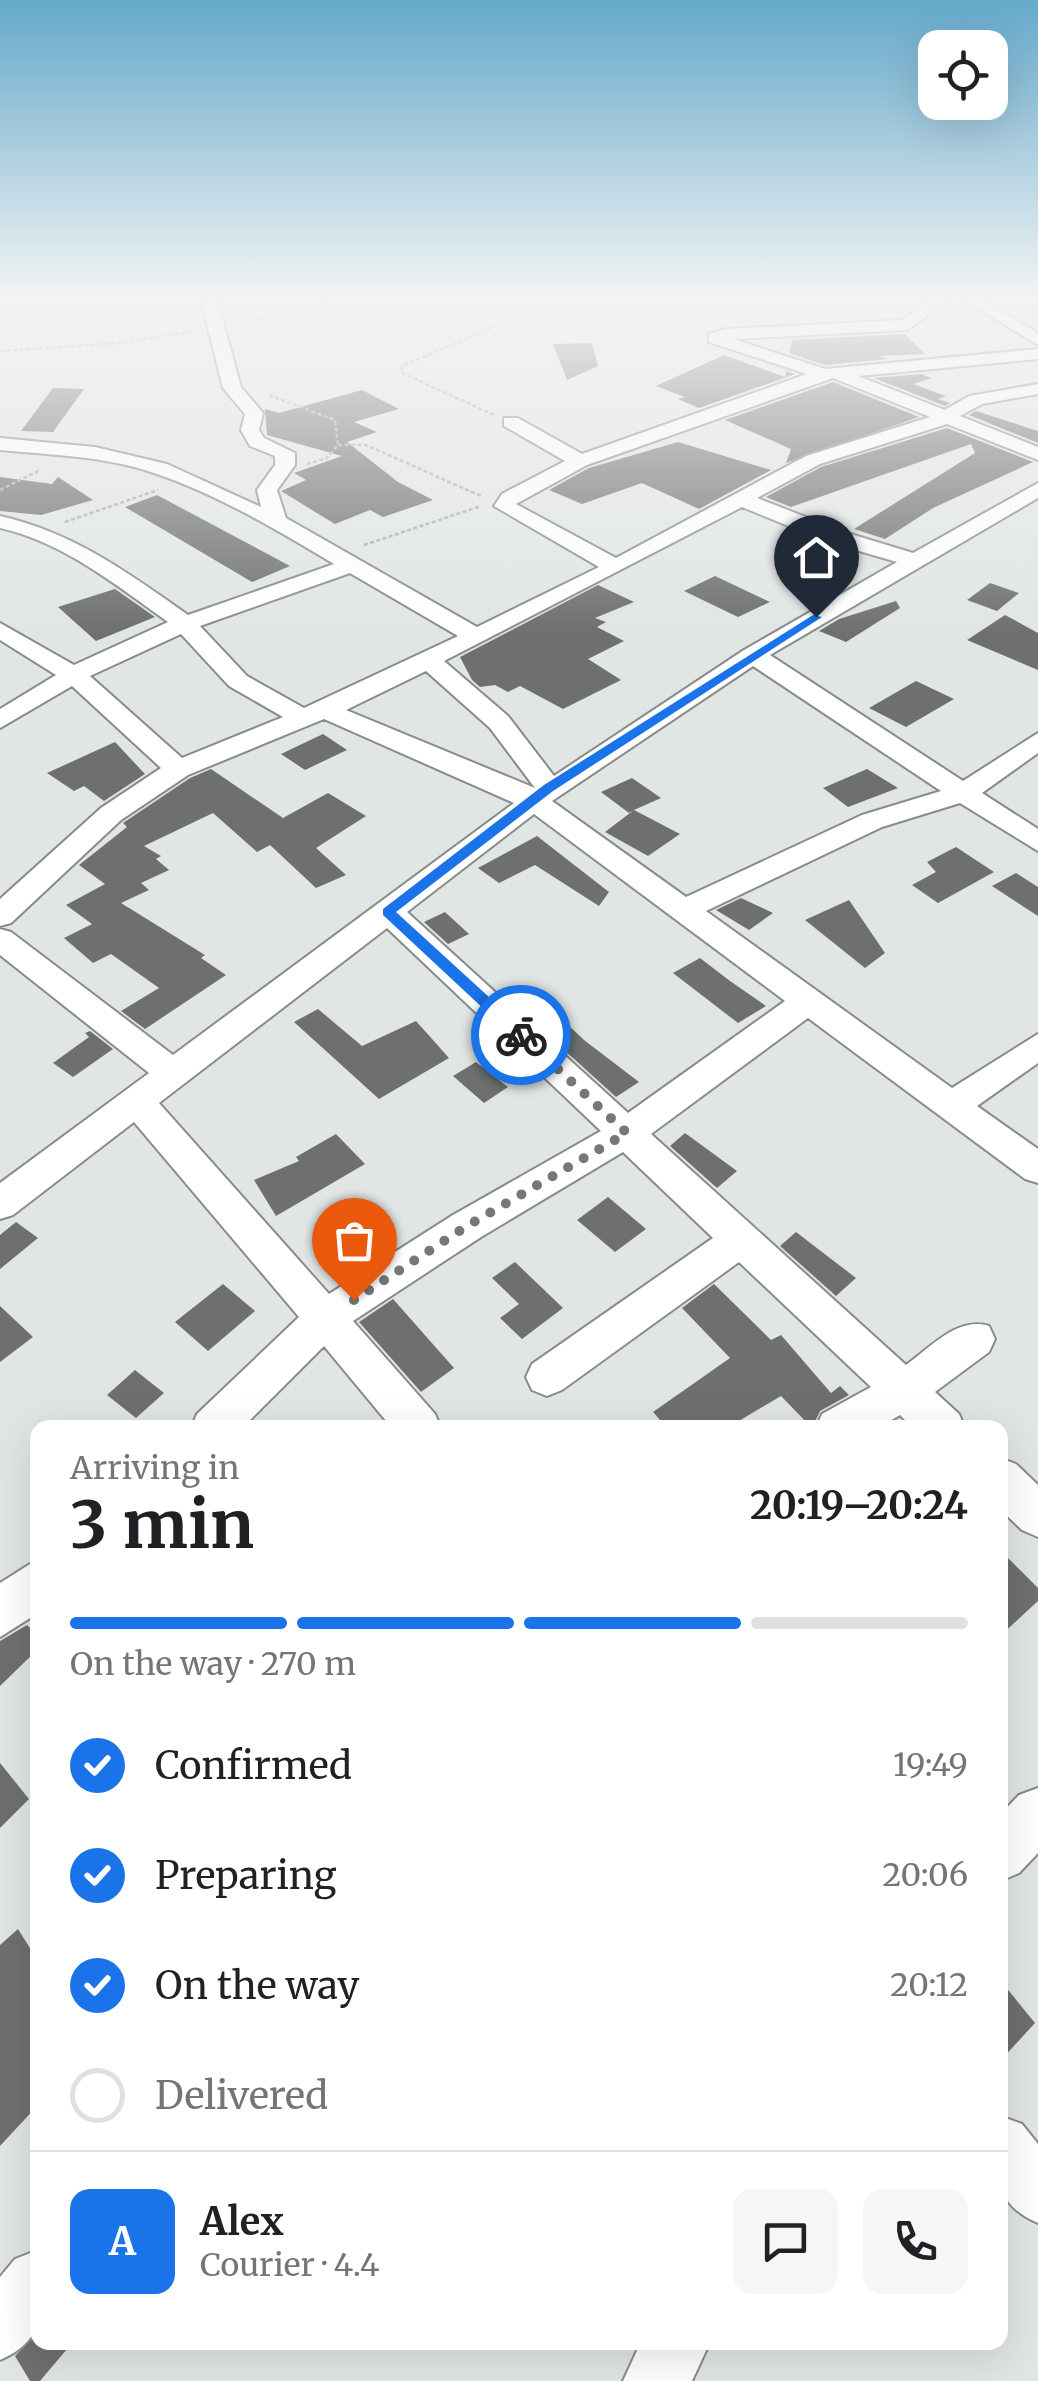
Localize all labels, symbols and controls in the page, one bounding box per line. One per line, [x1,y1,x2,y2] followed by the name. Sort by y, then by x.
[918,30,1008,120] map controls
[918,30,1008,120] button: locate
[774,515,859,618] pin
[789,530,844,585] icon: home
[471,985,571,1085] courier
[494,1008,549,1063] icon: bike
[312,1198,397,1301] pin
[327,1213,382,1268] icon: bag
[70,1448,239,1488] text: Arriving in
[750,1482,968,1529] text: 20:19–20:24
[70,1484,254,1566] text: 3 min
[70,1644,356,1684] text: On the way · 270 m
[70,1738,125,1793] icon: check
[155,1742,352,1789] text: Confirmed
[893,1745,968,1785] text: 19:49
[70,1848,125,1903] icon: check
[155,1852,337,1899] text: Preparing
[882,1855,968,1895] text: 20:06
[70,1958,125,2013] icon: check
[155,1962,359,2009] text: On the way
[890,1965,968,2005] text: 20:12
[155,2072,328,2119] text: Delivered
[733,2189,838,2294] button: chat
[863,2189,968,2294] button: phone
[200,2198,284,2245] text: Alex
[109,2218,136,2265] text: A
[200,2245,380,2285] text: Courier · 4.4

